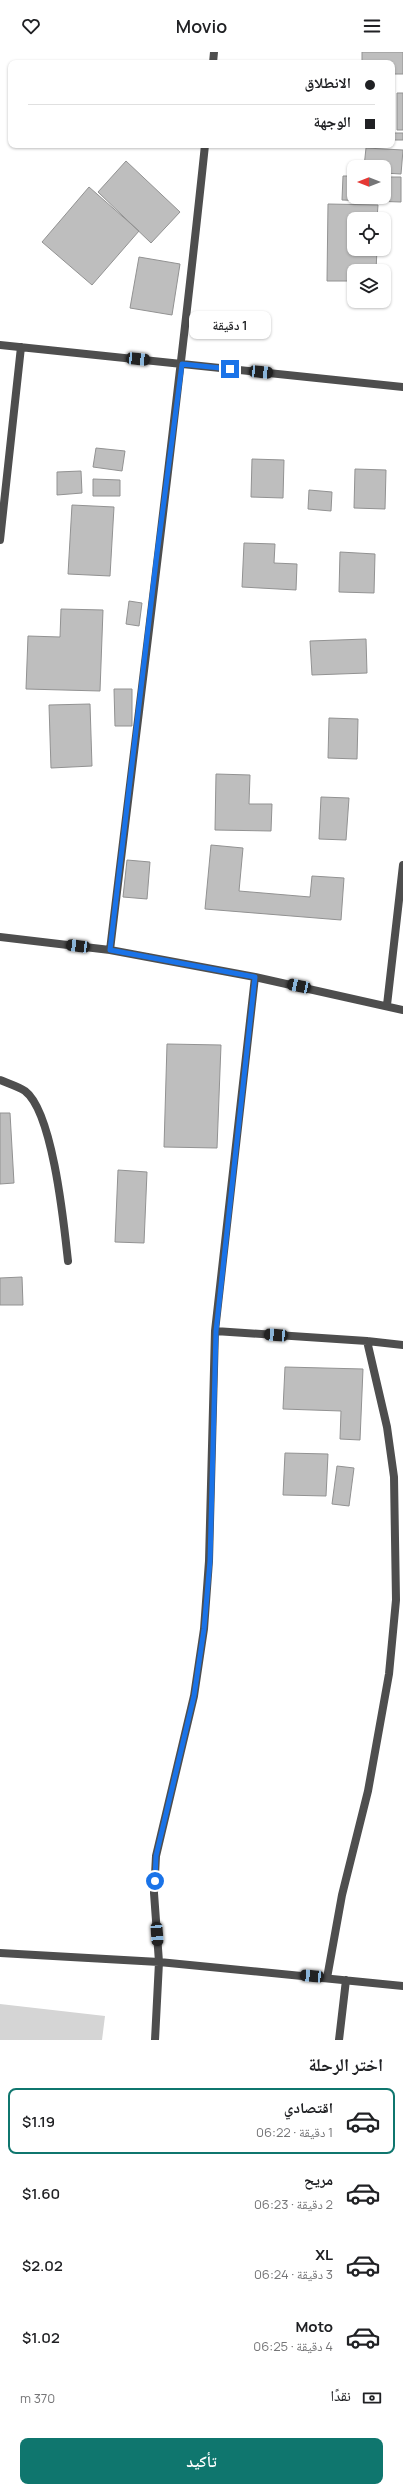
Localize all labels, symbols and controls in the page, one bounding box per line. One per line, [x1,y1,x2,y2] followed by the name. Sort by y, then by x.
[176,14,227,38] text: Movio
[20,15,42,37] icon: heart
[361,15,383,37] icon: menu
[305,72,351,93] text: الانطلاق
[313,111,351,132] text: الوجهة
[347,160,391,204] north arrow
[347,160,391,308] map controls
[347,212,391,256] button: locate
[347,264,391,308] button: layers
[189,311,271,339] callout: 1 دقيقة
[212,316,248,334] text: 1 دقيقة
[125,352,151,366] car
[221,360,239,378] route end
[248,365,274,379] car
[65,939,91,953] car
[286,978,312,994] car
[264,1328,288,1342] car
[146,1872,164,1890] route start
[150,1922,164,1946] car
[300,1969,324,1983] car
[308,2052,383,2076] text: اختر الرحلة
[284,2097,333,2118] text: اقتصادي
[345,2103,381,2139] icon: car
[22,2111,55,2132] text: $1.19
[256,2123,333,2141] text: 1 دقيقة · 06:22
[304,2169,333,2190] text: مريح
[345,2175,381,2211] icon: car
[22,2183,60,2204] text: $1.60
[254,2195,333,2213] text: 2 دقيقة · 06:23
[315,2244,333,2265] text: XL
[345,2247,381,2283] icon: car
[22,2255,63,2276] text: $2.02
[254,2265,333,2283] text: 3 دقيقة · 06:24
[296,2316,333,2337] text: Moto
[345,2319,381,2355] icon: car
[22,2327,60,2348] text: $1.02
[253,2337,333,2355] text: 4 دقيقة · 06:25
[330,2385,351,2406] text: نقدًا
[361,2387,383,2409] icon: cash
[20,2389,55,2407] text: 370 m
[20,2438,383,2484] button: تأكيد

